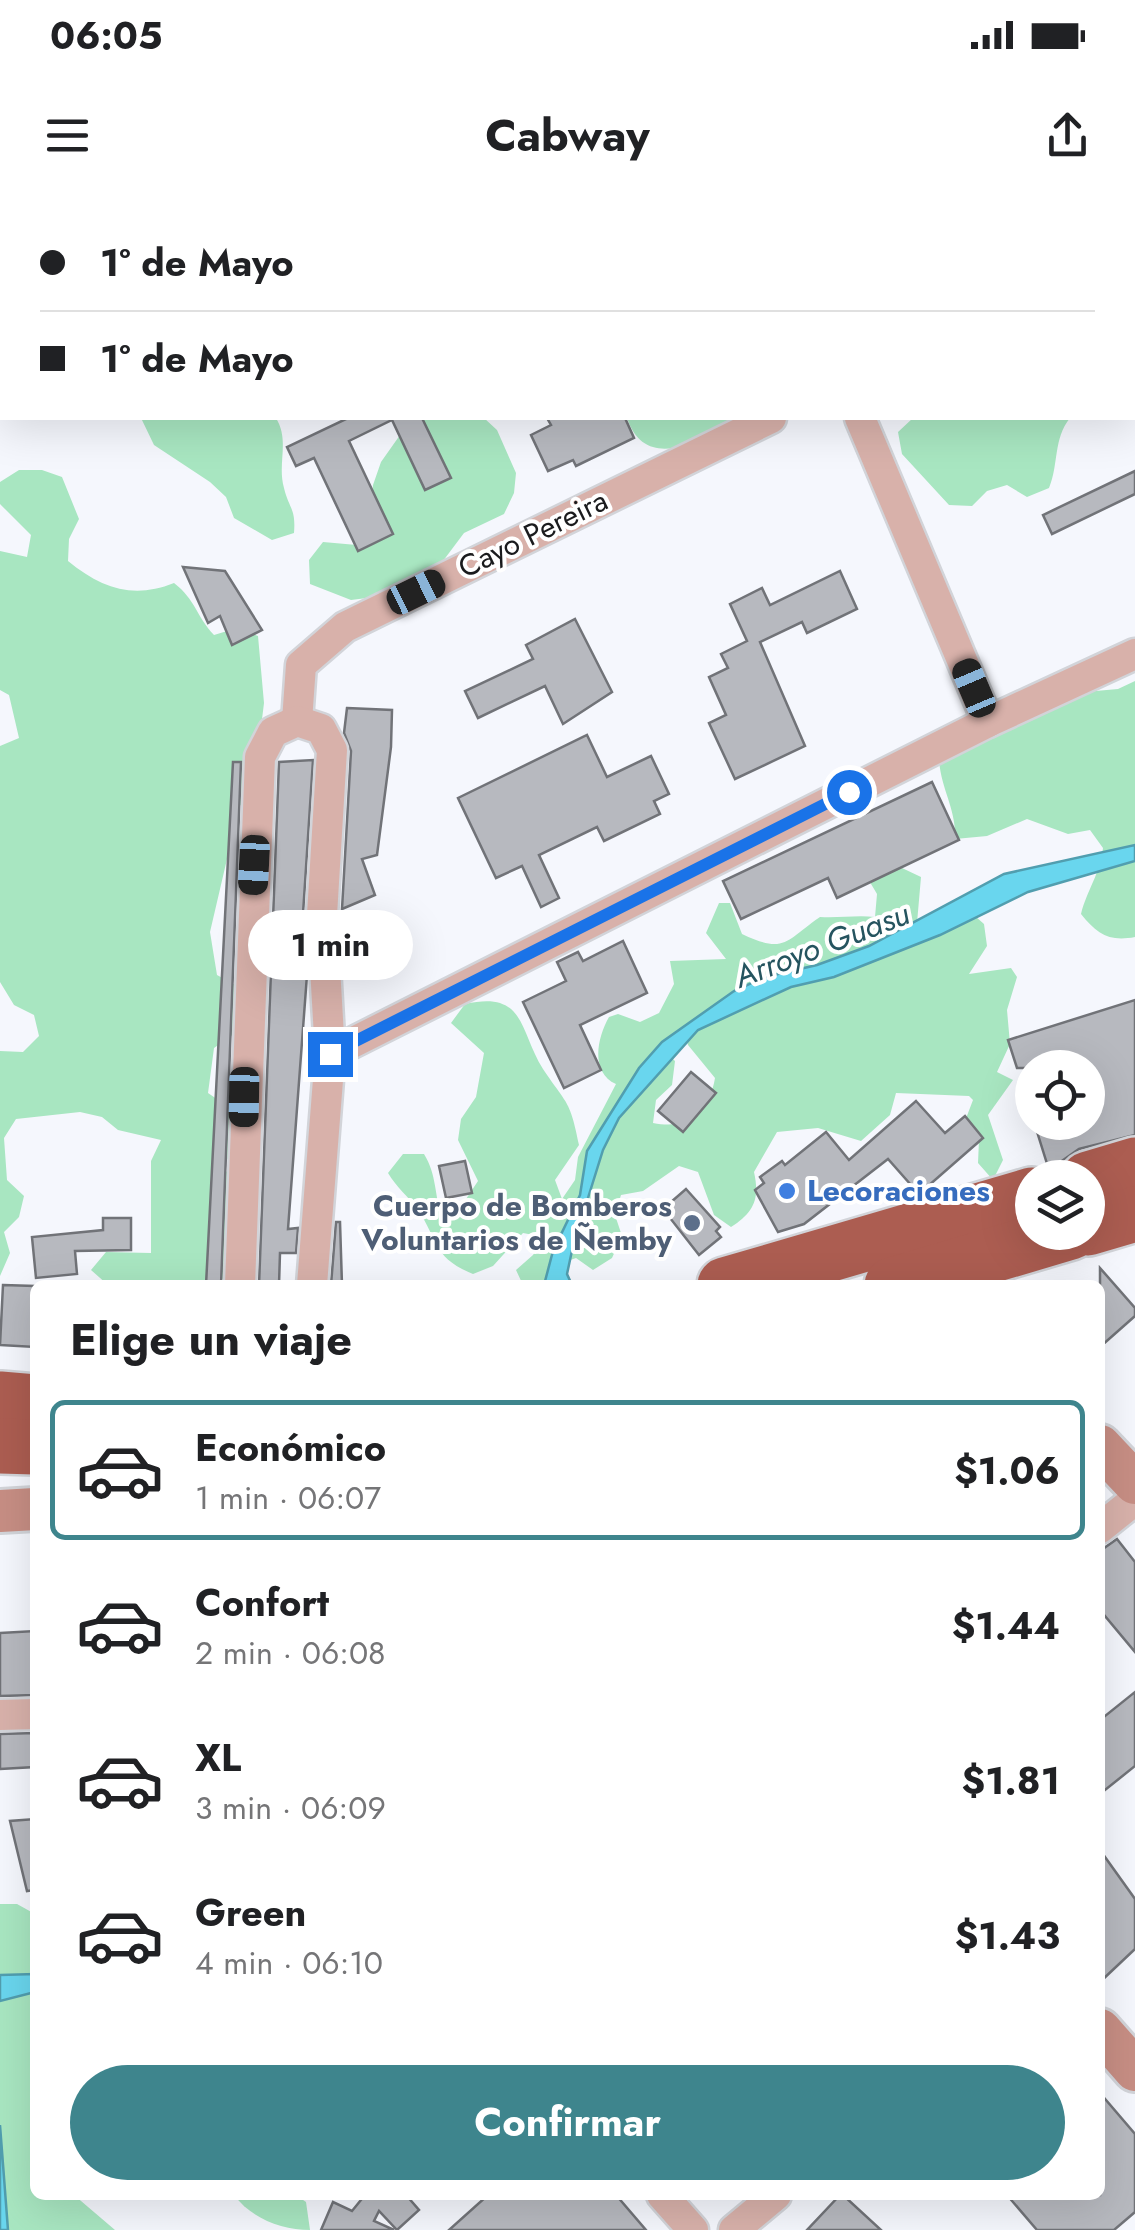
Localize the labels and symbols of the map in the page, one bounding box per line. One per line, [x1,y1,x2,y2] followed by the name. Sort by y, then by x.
[451,479,615,588] street label: Cayo Pereira
[382,565,450,619] car
[948,655,1000,721] car
[827,770,872,815] route start
[237,834,271,896] car
[727,890,916,1000] water label: Arroyo Guasu
[248,909,412,979] callout: 1 min
[308,1032,353,1077] route end
[228,1067,260,1127] car
[807,1169,990,1212] place label: Lecoraciones
[776,1180,798,1202] marker: Lecoraciones
[360,1184,672,1261] place label: Cuerpo de Bomberos Voluntarios de Ñemby
[681,1212,703,1234] marker: Cuerpo de Bomberos Voluntarios de Ñemby

